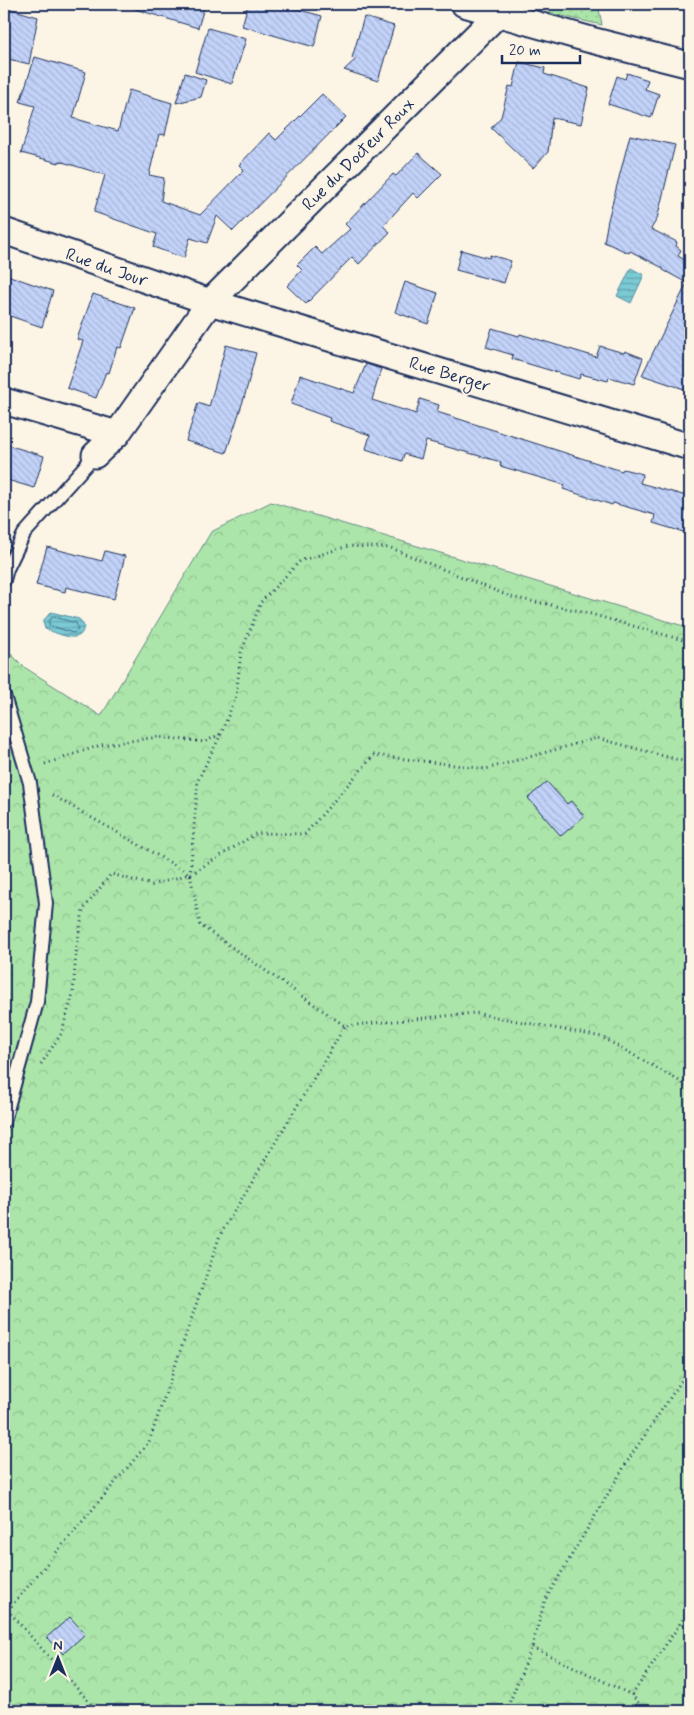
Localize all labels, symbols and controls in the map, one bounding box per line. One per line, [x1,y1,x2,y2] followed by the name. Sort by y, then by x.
[502,32,579,64] scale bar
[509,41,541,61] text: 20 m
[297,93,421,216] street label: Rue du Docteur Roux
[62,243,152,293] street label: Rue du Jour
[406,351,494,400] street label: Rue Berger
[32,1632,82,1682] north arrow
[53,1637,63,1655] text: N

